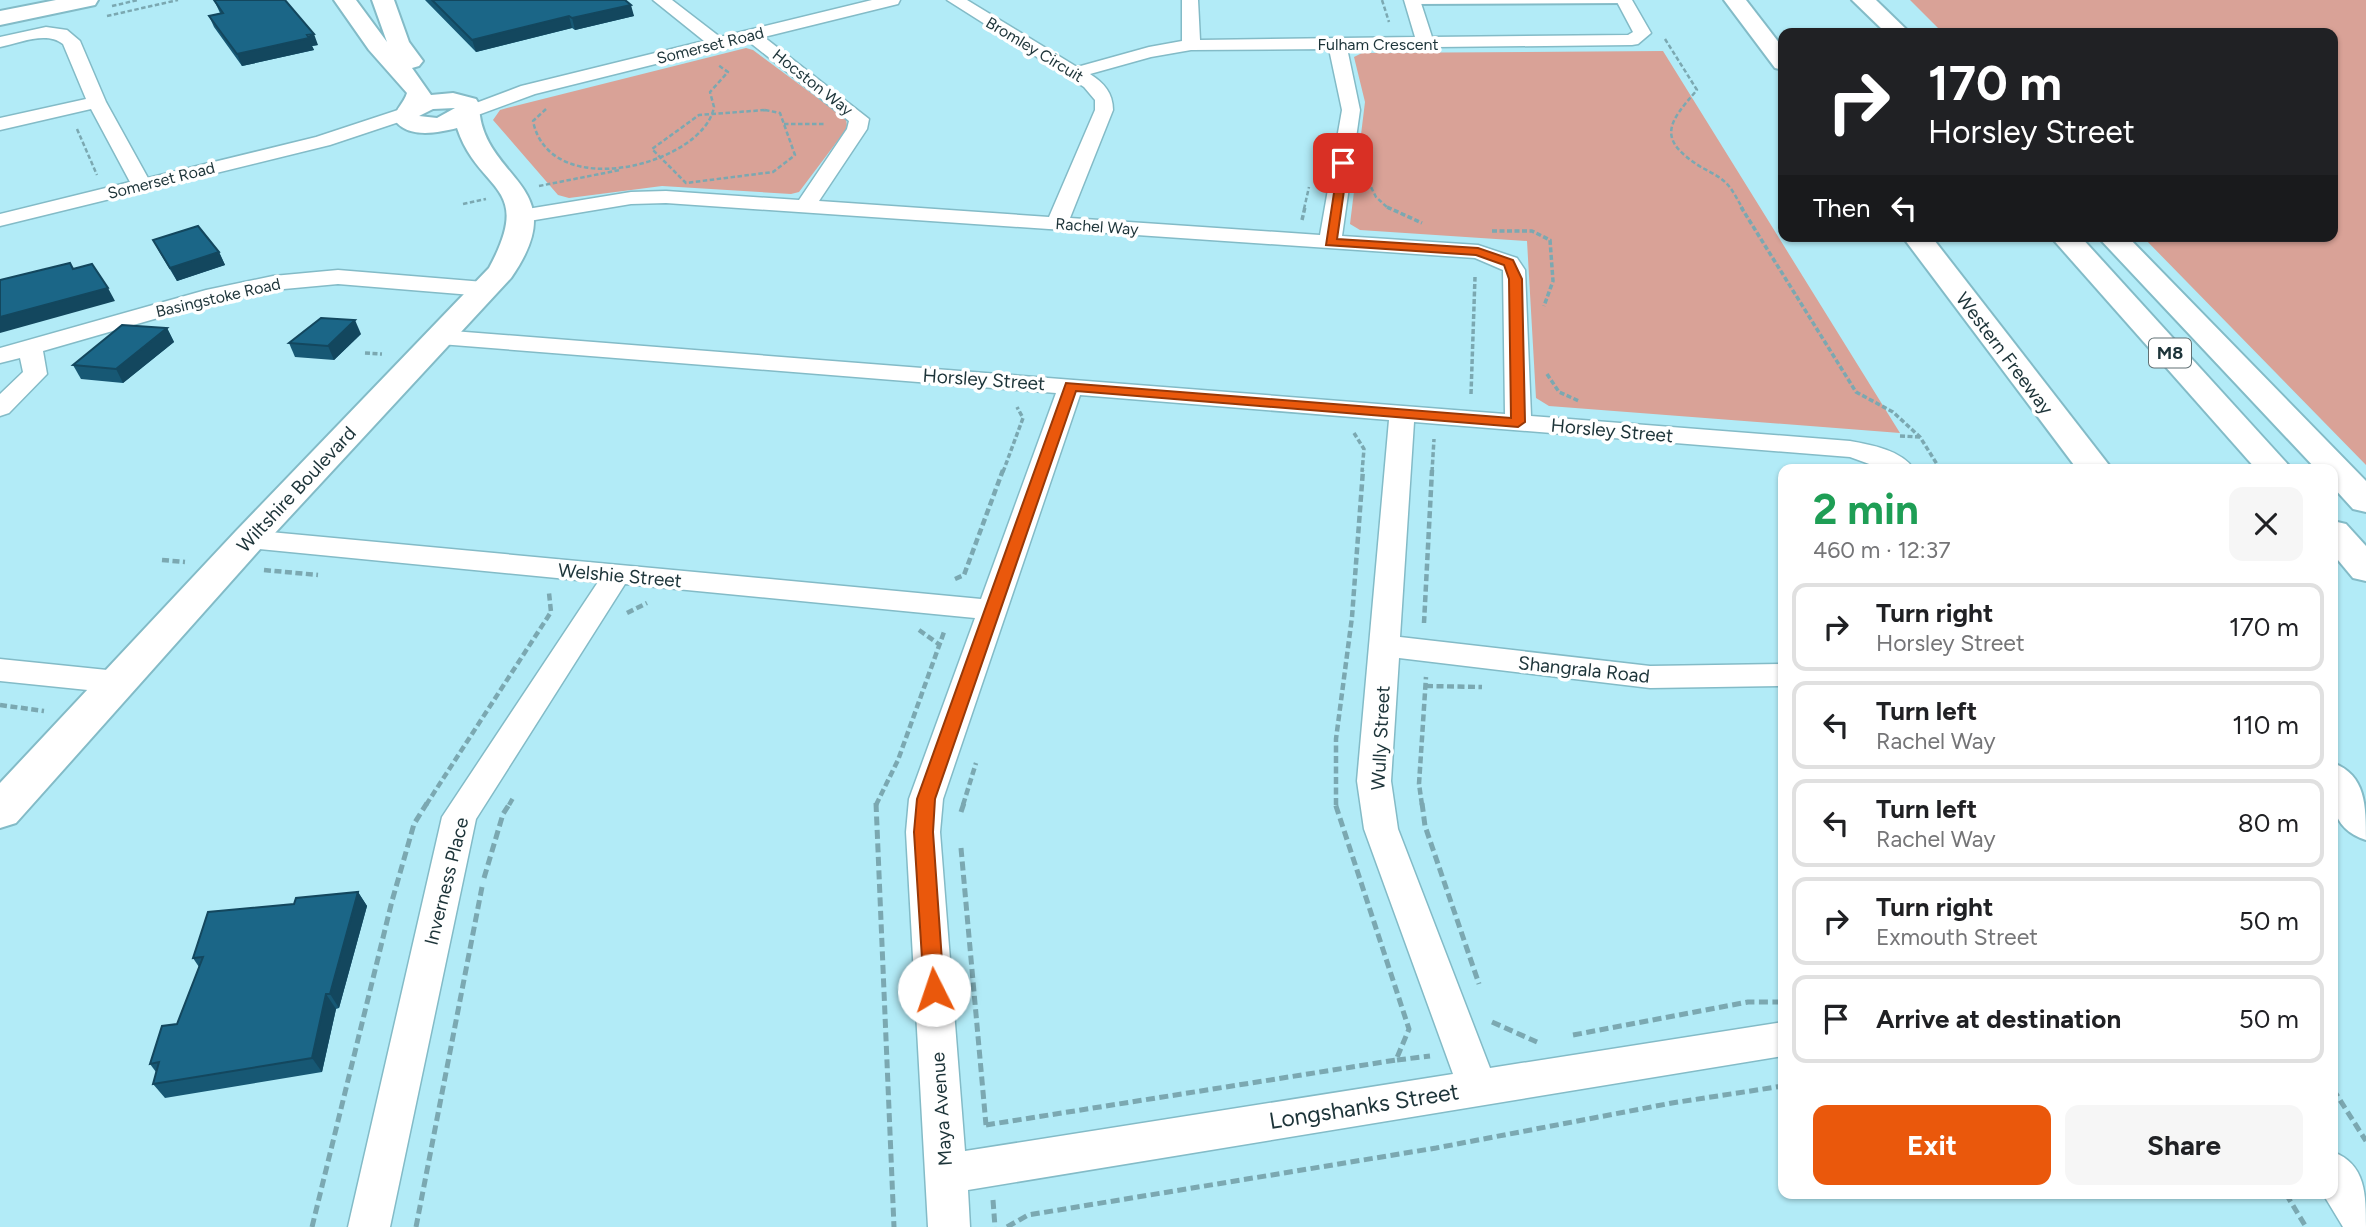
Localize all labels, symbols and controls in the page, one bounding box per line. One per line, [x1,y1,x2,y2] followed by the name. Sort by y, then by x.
[982,13,1087,86] street label: Bromley Circuit
[655,23,766,68] street label: Somerset Road
[1317,35,1439,54] street label: Fulham Crescent
[769,45,857,120] street label: Hocston Way
[1928,53,2062,112] text: 170 m
[1813,56,1904,147] icon: right
[1928,113,2135,151] text: Horsley Street
[1313,133,1373,193] pin
[1324,144,1362,182] icon: arrive
[106,158,217,203] street label: Somerset Road
[1885,189,1923,227] icon: left
[1813,192,1871,224] text: Then
[1055,214,1140,239] street label: Rachel Way
[154,274,282,321] street label: Basingstoke Road
[1951,288,2058,419] street label: Western Freeway
[2149,338,2191,368] road number: M8
[922,364,1046,395] street label: Horsley Street
[1550,414,1674,447] street label: Horsley Street
[232,422,361,557] street label: Wiltshire Boulevard
[1813,484,1919,535] text: 2 min
[2229,487,2303,561] button: close
[1813,536,1951,564] text: 460 m · 12:37
[557,559,683,592] street label: Welshie Street
[1876,597,1993,629] text: Turn right
[1817,608,1855,646] icon: right
[2229,611,2299,643] text: 170 m
[1876,629,2025,657] text: Horsley Street
[1517,651,1651,688] street label: Shangrala Road
[1366,685,1395,791] street label: Wully Street
[1876,695,1977,727] text: Turn left
[1817,706,1855,744] icon: left
[2232,709,2299,741] text: 110 m
[1876,727,1996,755] text: Rachel Way
[1876,793,1977,825] text: Turn left
[1817,804,1855,842] icon: left
[2238,807,2299,839] text: 80 m
[419,815,473,947] street label: Inverness Place
[1876,825,1996,853] text: Rachel Way
[1876,891,1993,923] text: Turn right
[1817,902,1855,940] icon: right
[2239,905,2299,937] text: 50 m
[1876,923,2038,951] text: Exmouth Street
[897,953,971,1027] position arrow
[1817,1000,1855,1038] icon: arrive
[1876,1003,2121,1035] text: Arrive at destination
[2239,1003,2299,1035] text: 50 m
[926,1051,957,1167] street label: Maya Avenue
[1267,1077,1461,1135] street label: Longshanks Street
[1813,1105,2051,1185] button: Exit
[2065,1105,2303,1185] button: Share

